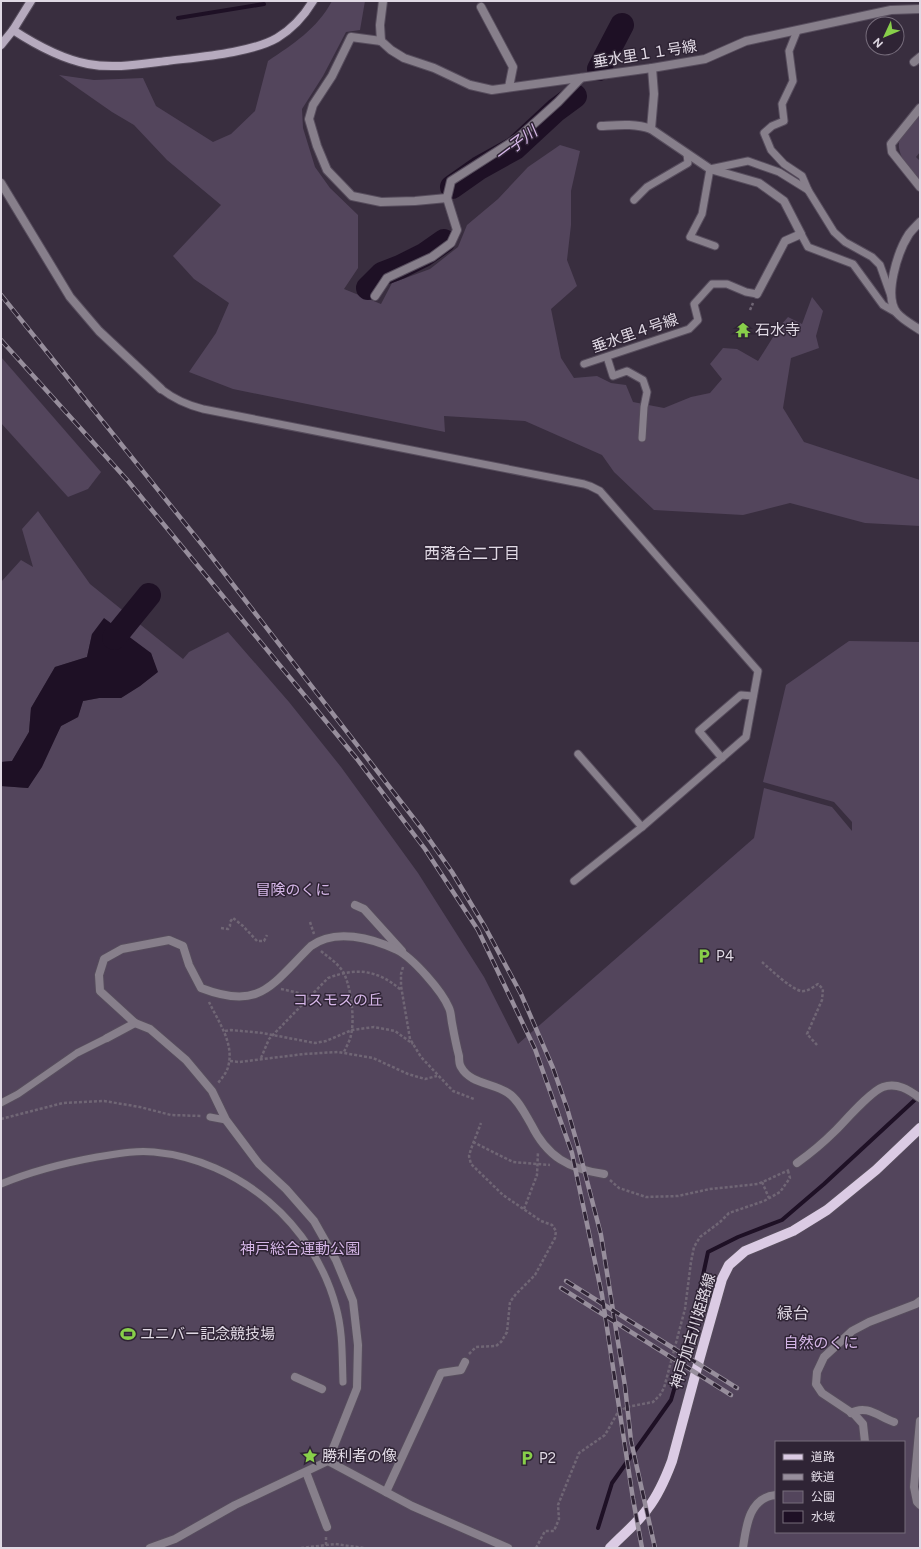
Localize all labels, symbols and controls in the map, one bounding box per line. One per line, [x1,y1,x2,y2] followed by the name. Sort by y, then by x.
[865,16,905,56] north arrow
[871,35,886,50] text: N
[592,37,698,71] street label: 垂水里１１号線
[491,121,542,166] water label: 一子川
[590,310,680,356] street label: 垂水里４号線
[734,321,752,339] temple icon: 石水寺
[755,321,800,339] place label: 石水寺
[424,544,520,563] district label: 西落合二丁目
[255,881,331,899] park label: 冒険のくに
[695,947,713,965] parking icon: P4
[716,947,734,965] place label: P4
[293,991,383,1009] park label: コスモスの丘
[240,1240,360,1258] park label: 神戸総合運動公園
[667,1271,719,1391] street label: 神戸加古川姫路線
[777,1304,809,1323] district label: 緑台
[119,1325,137,1343] sports icon: ユニバー記念競技場
[140,1325,275,1343] place label: ユニバー記念競技場
[783,1334,859,1352] park label: 自然のくに
[775,1441,905,1533] legend
[301,1447,319,1465] place icon: 勝利者の像
[322,1447,397,1465] place label: 勝利者の像
[518,1449,536,1467] parking icon: P2
[539,1449,556,1467] place label: P2
[811,1450,835,1464] text: 道路
[811,1470,835,1484] text: 鉄道
[811,1490,835,1504] text: 公園
[811,1510,835,1524] text: 水域

